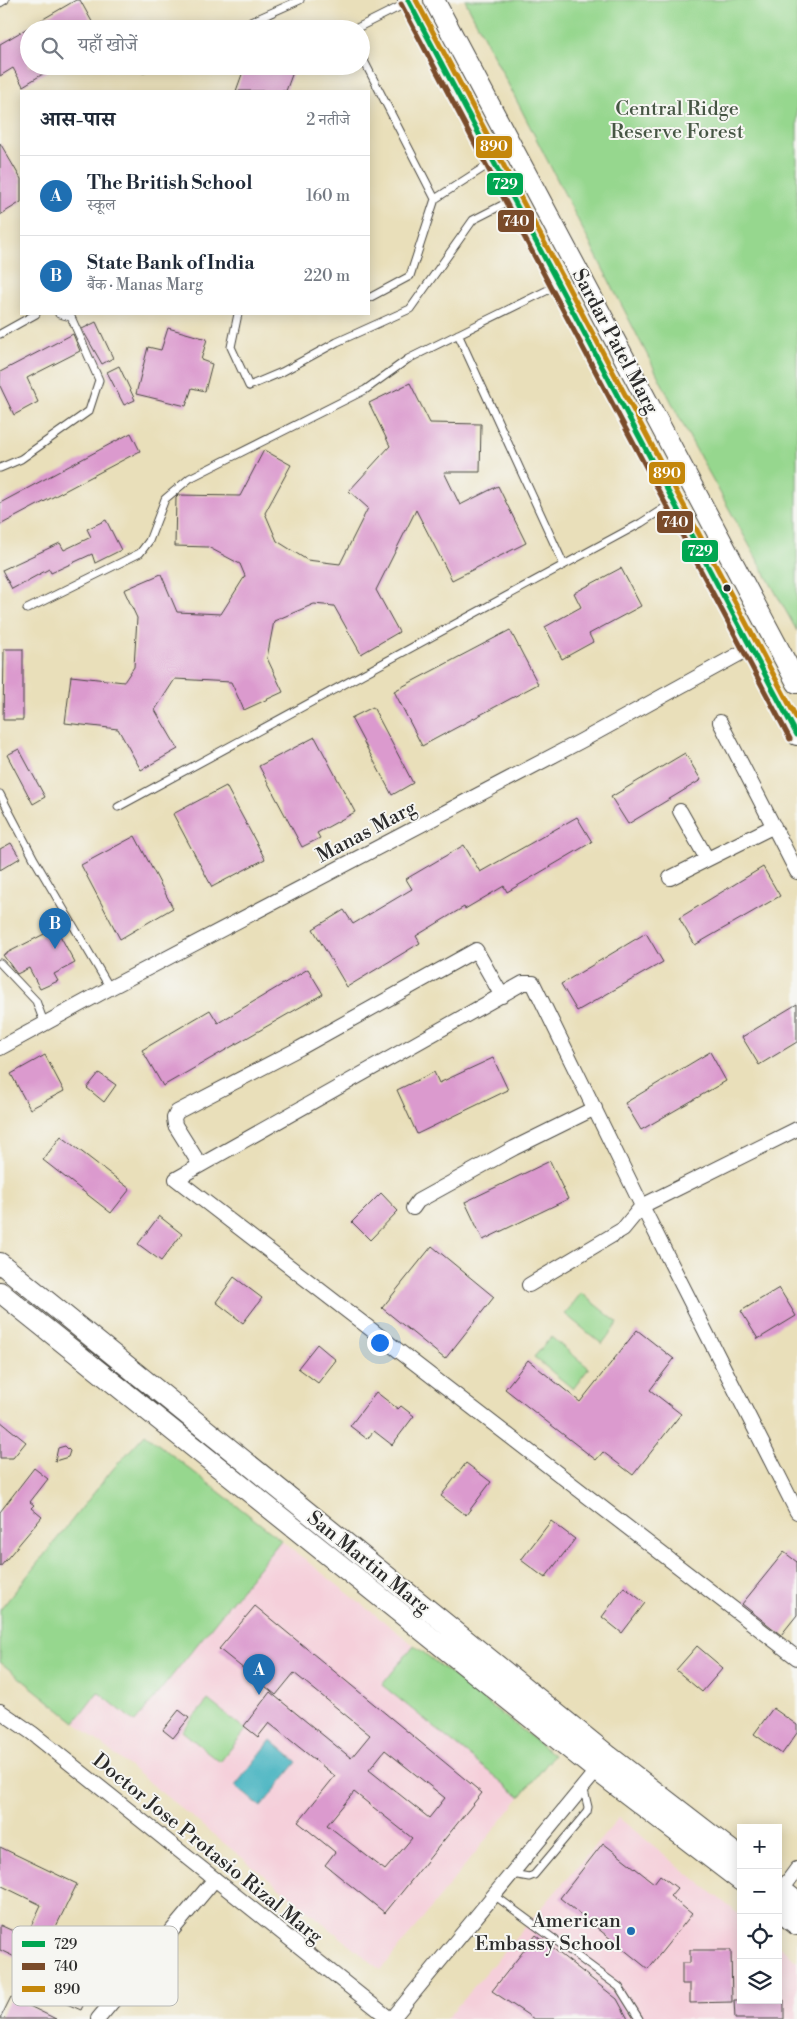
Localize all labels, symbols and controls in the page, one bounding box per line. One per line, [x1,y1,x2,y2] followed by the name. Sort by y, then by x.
[20,20,370,75] search box
[78,33,138,57] text: यहाँ खोजें
[38,34,66,62] icon: search
[610,97,744,145] park label: Central Ridge Reserve Forest
[40,107,115,133] text: आस-पास
[306,110,350,130] text: 2 नतीजे
[475,135,513,159] line badge: 890
[480,138,508,156] text: 890
[87,171,252,195] text: The British School
[486,172,524,196] line badge: 729
[492,176,518,194] text: 729
[50,186,62,206] text: A
[306,186,350,206] text: 160 m
[87,195,116,215] text: स्कूल
[497,209,535,233] line badge: 740
[503,213,529,231] text: 740
[87,251,254,275] text: State Bank of India
[566,265,664,419] street label: Sardar Patel Marg
[50,266,62,286] text: B
[304,266,350,286] text: 220 m
[87,275,203,295] text: बैंक · Manas Marg
[648,461,686,485] line badge: 890
[653,465,681,483] text: 890
[656,510,694,534] line badge: 740
[662,514,688,532] text: 740
[681,539,719,563] line badge: 729
[687,543,713,561] text: 729
[722,583,732,593] unlabelled marker
[313,795,421,869] street label: Manas Marg
[39,908,71,949] pin: B
[367,1330,393,1356] your location
[302,1506,435,1621] street label: San Martin Marg
[243,1654,275,1695] pin: A
[87,1749,328,1950] street label: Doctor Jose Protasio Rizal Marg
[737,1824,782,2004] map controls
[737,1824,782,1869] button: +
[737,1869,782,1914] button: −
[475,1909,621,1957] place label: American Embassy School
[737,1914,782,1959] button: locate
[625,1925,637,1937] marker: American Embassy School
[12,1926,178,2006] legend
[54,1936,77,1954] text: 729
[54,1958,78,1976] text: 740
[737,1959,782,2004] button: layers
[54,1981,80,1999] text: 890

